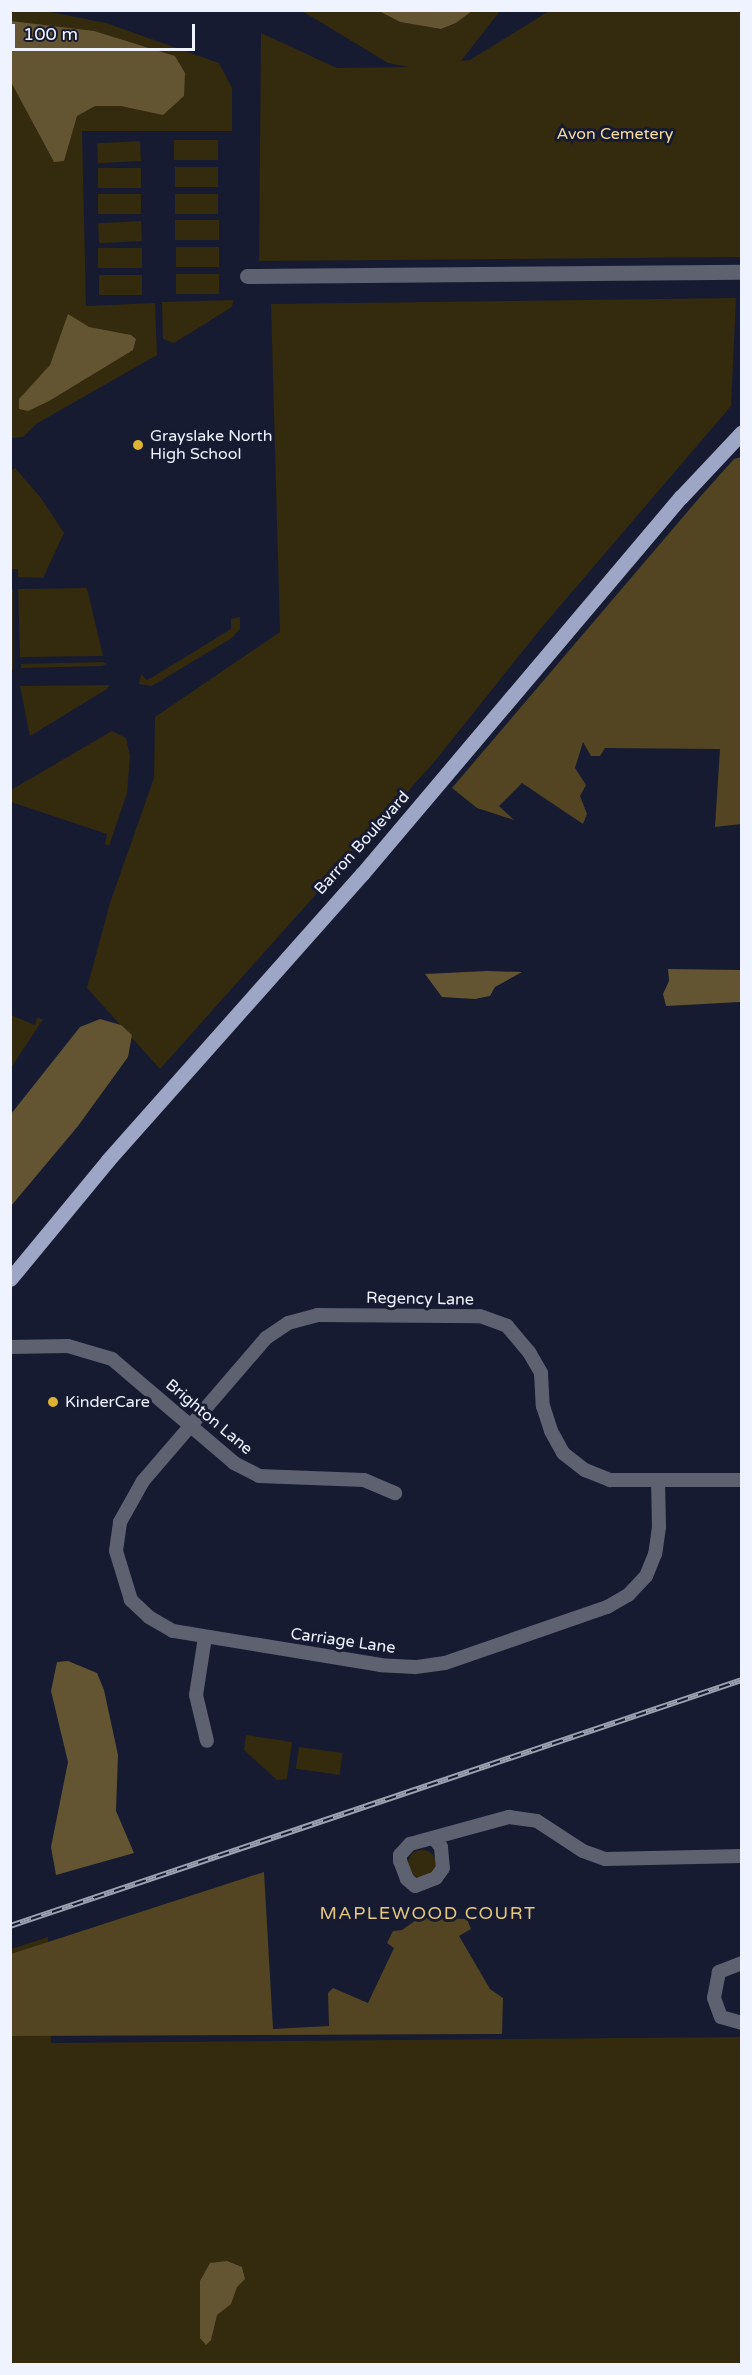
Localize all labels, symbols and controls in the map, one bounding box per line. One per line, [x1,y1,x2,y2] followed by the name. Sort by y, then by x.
[15,12,198,50] scale bar
[23,23,78,45] text: 100 m
[557,124,673,144] park label: Avon Cemetery
[150,426,272,464] place label: Grayslake North High School
[131,438,145,452] marker: Grayslake North High School
[311,787,413,899] street label: Barron Boulevard
[366,1288,474,1310] street label: Regency Lane
[162,1375,256,1459] street label: Brighton Lane
[65,1392,150,1412] place label: KinderCare
[46,1395,60,1409] marker: KinderCare
[289,1624,397,1658] street label: Carriage Lane
[319,1902,537,1924] district label: MAPLEWOOD COURT

